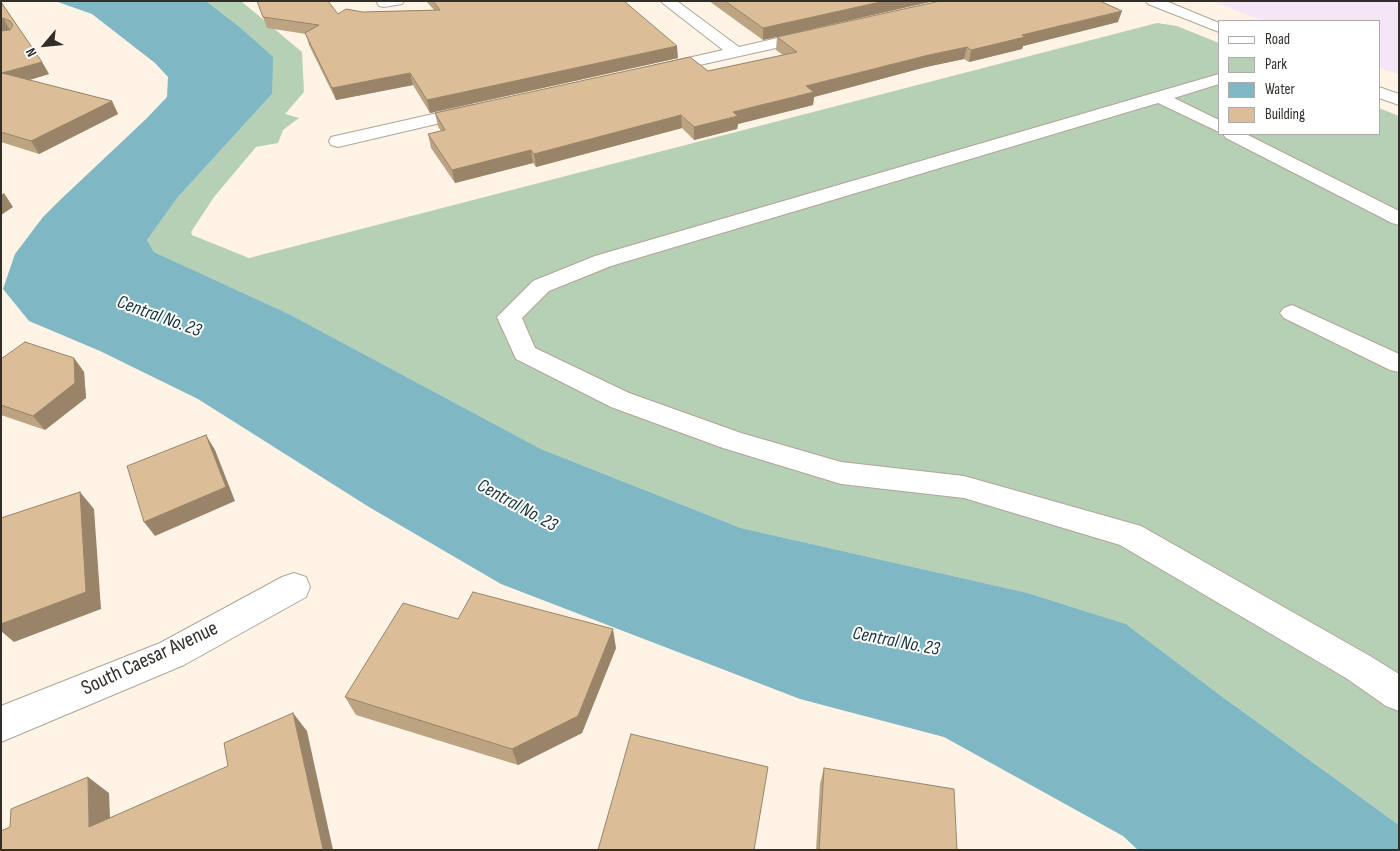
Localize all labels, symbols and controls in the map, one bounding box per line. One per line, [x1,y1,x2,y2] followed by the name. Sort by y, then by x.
[20,20,70,70] north arrow
[1218,20,1380,135] legend
[1265,30,1290,49] text: Road
[22,45,41,60] text: N
[1265,55,1287,74] text: Park
[1265,80,1295,99] text: Water
[1265,105,1305,124] text: Building
[114,291,204,343] water label: Central No. 23
[473,475,561,537] water label: Central No. 23
[78,616,222,702] street label: South Caesar Avenue
[851,622,941,662] water label: Central No. 23

